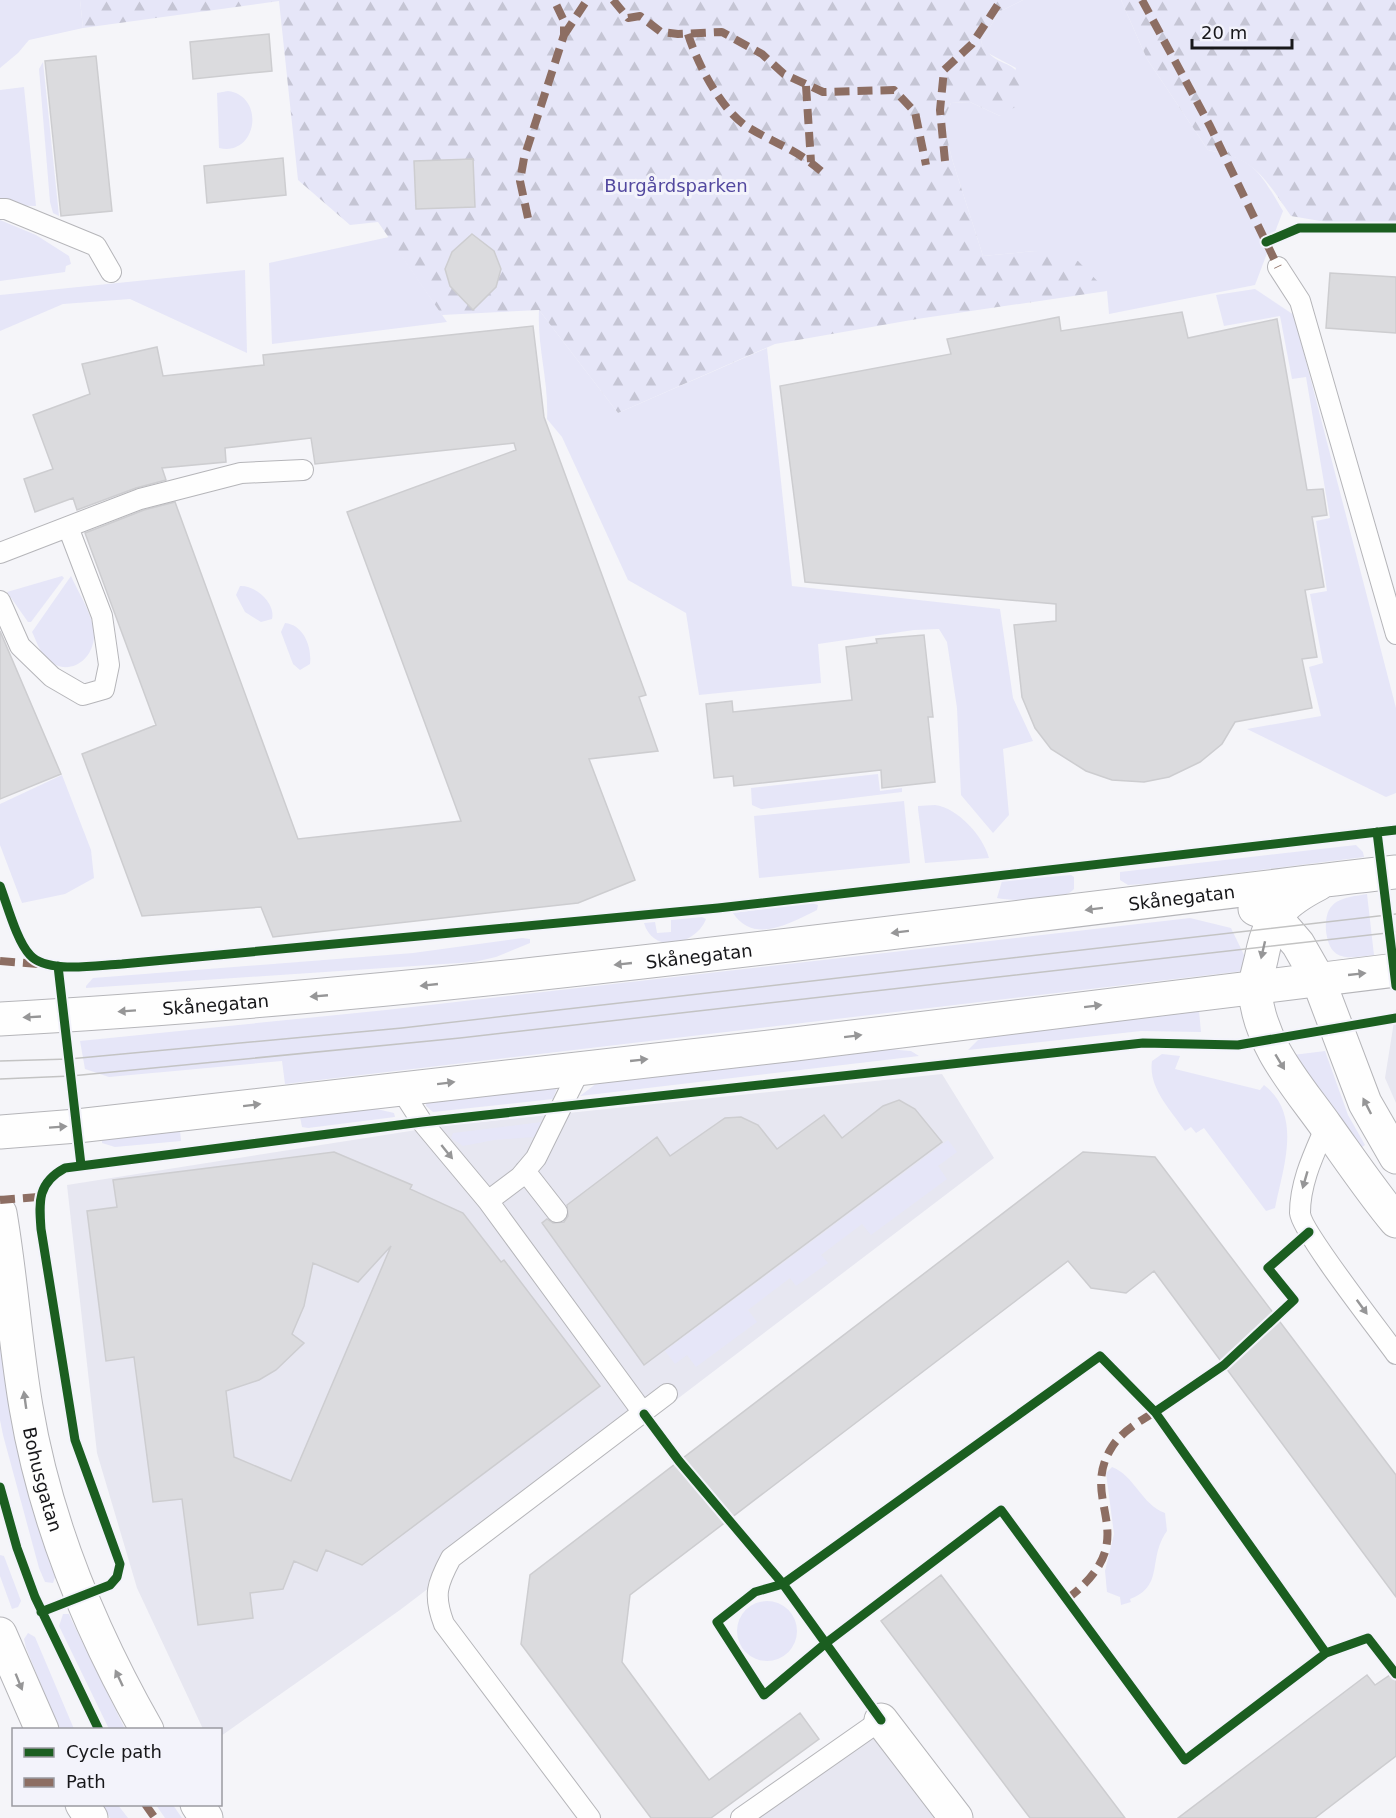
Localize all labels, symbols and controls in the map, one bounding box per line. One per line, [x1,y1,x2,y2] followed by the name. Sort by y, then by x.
[1192,12,1292,50] scale bar
[1201,22,1247,43] text: 20 m
[604,175,748,196] park label: Burgårdsparken
[1127,880,1236,914] street label: Skånegatan
[1084,904,1103,913] one-way arrow
[891,928,910,937] one-way arrow
[645,939,753,972] street label: Skånegatan
[1258,941,1267,960] one-way arrow
[614,959,633,969] one-way arrow
[1348,970,1367,979] one-way arrow
[420,980,439,990] one-way arrow
[161,989,270,1019] street label: Skånegatan
[309,991,328,1001] one-way arrow
[1084,1001,1103,1011] one-way arrow
[118,1006,137,1016] one-way arrow
[23,1013,42,1022] one-way arrow
[844,1032,863,1041] one-way arrow
[1275,1054,1286,1070] one-way arrow
[630,1055,649,1065] one-way arrow
[436,1078,455,1087] one-way arrow
[1362,1097,1372,1114] one-way arrow
[243,1101,262,1110] one-way arrow
[49,1123,68,1132] one-way arrow
[440,1144,453,1160] one-way arrow
[1300,1171,1309,1189] one-way arrow
[1356,1299,1368,1315] one-way arrow
[20,1391,29,1410] one-way arrow
[19,1425,67,1534] street label: Bohusgatan
[114,1670,123,1687] one-way arrow
[15,1673,24,1691] one-way arrow
[12,1728,222,1806] legend
[66,1741,162,1762] text: Cycle path
[66,1771,106,1792] text: Path

